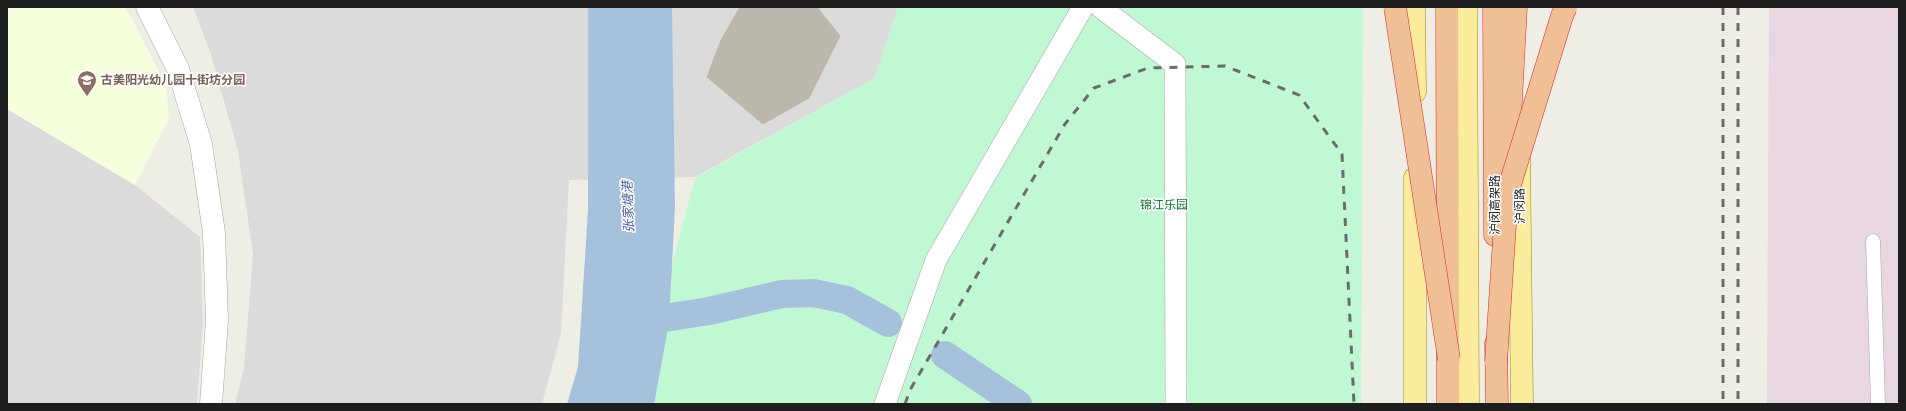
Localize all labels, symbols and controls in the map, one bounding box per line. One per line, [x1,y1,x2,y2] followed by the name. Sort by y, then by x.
[76,69,98,97] school or university icon: 古美阳光幼儿园十街坊分园
[101,73,245,87] place label: 古美阳光幼儿园十街坊分园
[1488,175,1502,235] street label: 沪闵高架路
[620,179,636,233] water label: 张家塘港
[1513,188,1527,224] street label: 沪闵路
[1140,198,1188,212] park label: 锦江乐园

